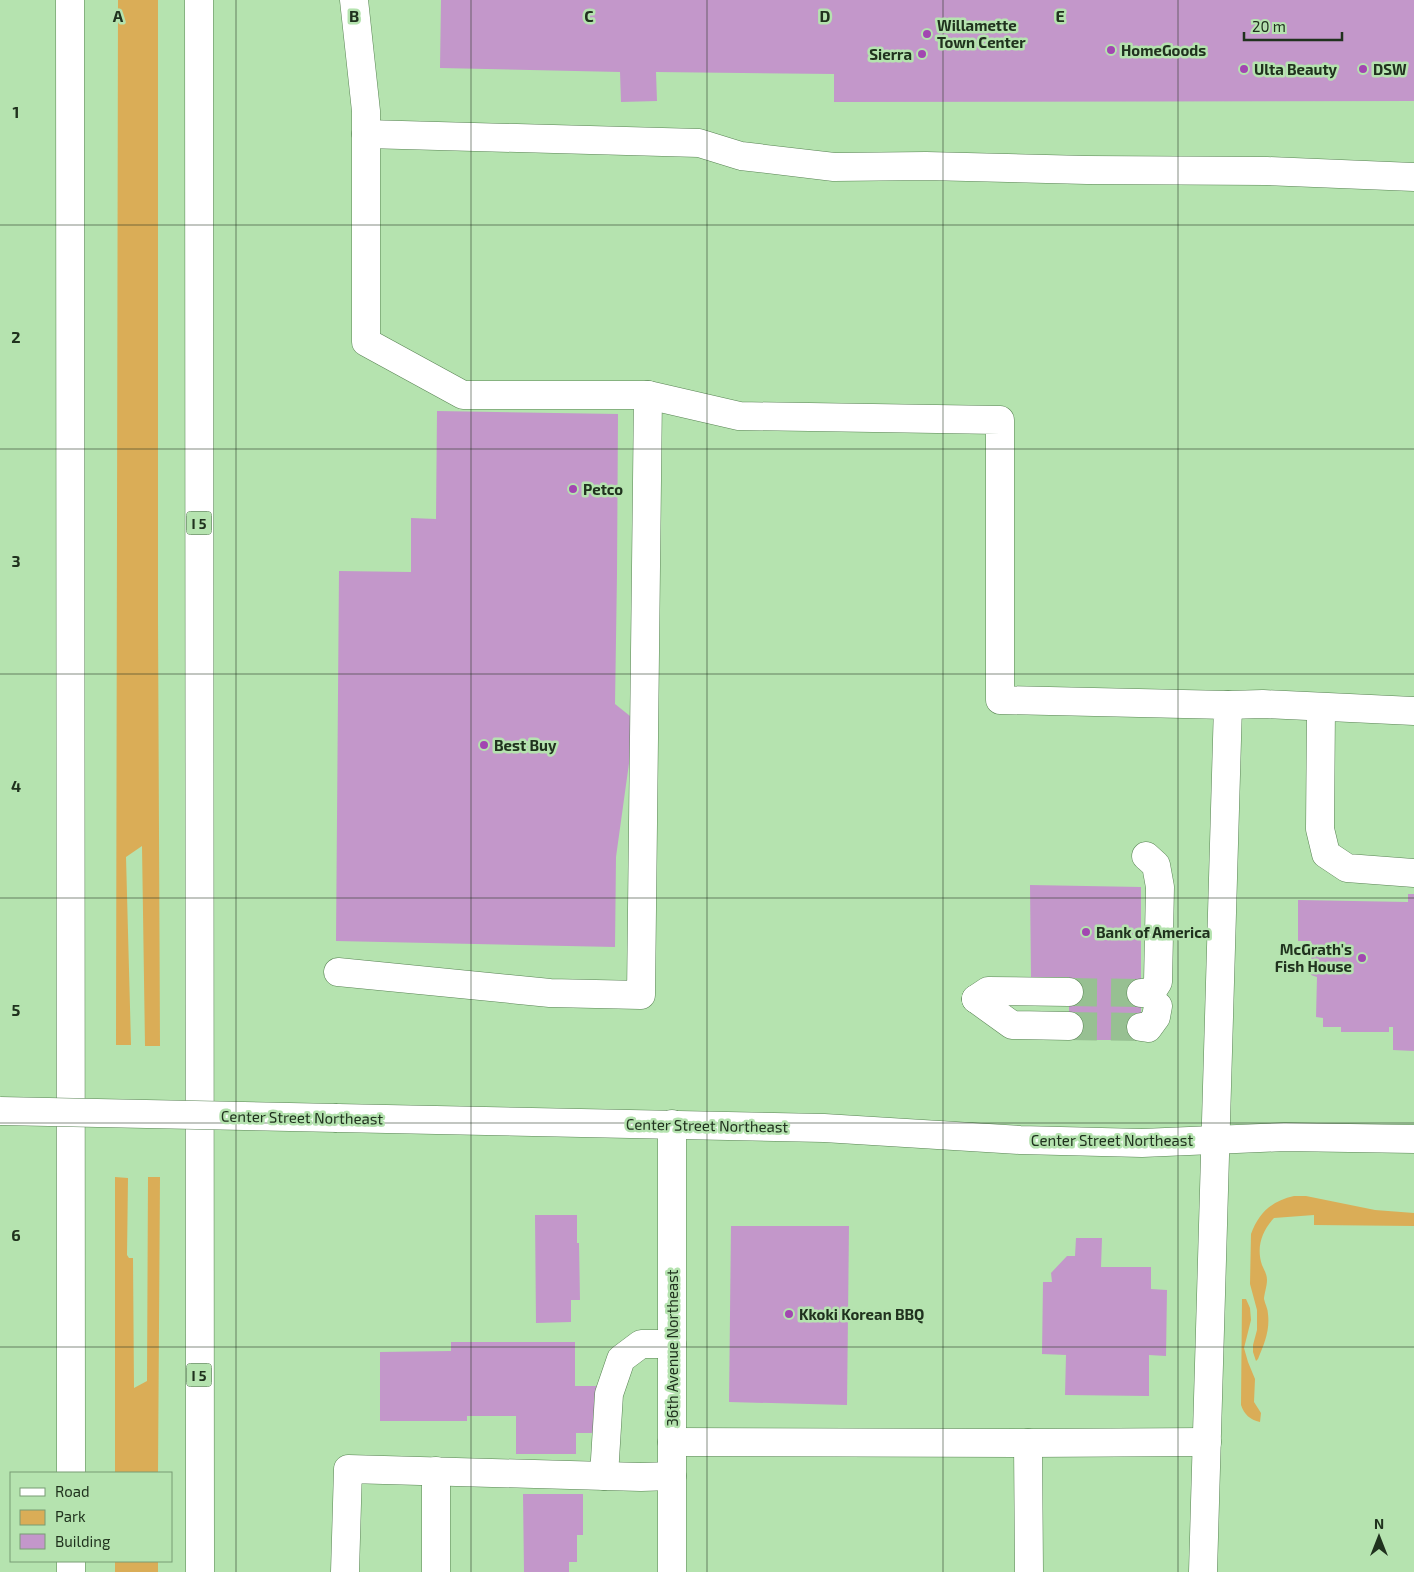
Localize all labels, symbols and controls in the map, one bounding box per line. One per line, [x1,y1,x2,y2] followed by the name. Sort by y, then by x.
[113,6,124,25] text: A
[349,6,359,25] text: B
[584,6,594,25] text: C
[820,6,831,25] text: D
[1055,6,1065,25] text: E
[1244,10,1342,42] scale bar
[937,16,1026,51] place label: Willamette Town Center
[1252,17,1286,35] text: 20 m
[921,28,933,40] marker: Willamette Town Center
[1121,41,1206,59] place label: HomeGoods
[1105,44,1117,56] marker: HomeGoods
[869,45,912,63] place label: Sierra
[916,48,928,60] marker: Sierra
[1254,60,1338,79] place label: Ulta Beauty
[1373,60,1407,78] place label: DSW
[1238,63,1250,75] marker: Ulta Beauty
[1357,63,1369,75] marker: DSW
[13,102,19,121] text: 1
[11,327,21,346] text: 2
[583,480,623,498] place label: Petco
[567,483,579,495] marker: Petco
[186,512,212,534] road number: I 5
[11,551,21,570] text: 3
[494,736,557,755] place label: Best Buy
[478,739,490,751] marker: Best Buy
[11,776,21,795] text: 4
[1096,923,1210,941] place label: Bank of America
[1080,926,1092,938] marker: Bank of America
[1275,940,1352,975] place label: McGrath's Fish House
[1356,952,1368,964] marker: McGrath's Fish House
[12,1000,21,1019] text: 5
[221,1107,384,1127] street label: Center Street Northeast
[626,1115,789,1135] street label: Center Street Northeast
[1031,1131,1193,1149] street label: Center Street Northeast
[11,1225,21,1244] text: 6
[663,1269,681,1427] street label: 36th Avenue Northeast
[799,1305,924,1324] place label: Kkoki Korean BBQ
[783,1308,795,1320] marker: Kkoki Korean BBQ
[186,1364,212,1386] road number: I 5
[10,1472,172,1562] legend
[55,1482,90,1500] text: Road
[55,1507,86,1525] text: Park
[1354,1512,1404,1562] north arrow
[1374,1515,1384,1532] text: N
[55,1532,111,1550] text: Building

